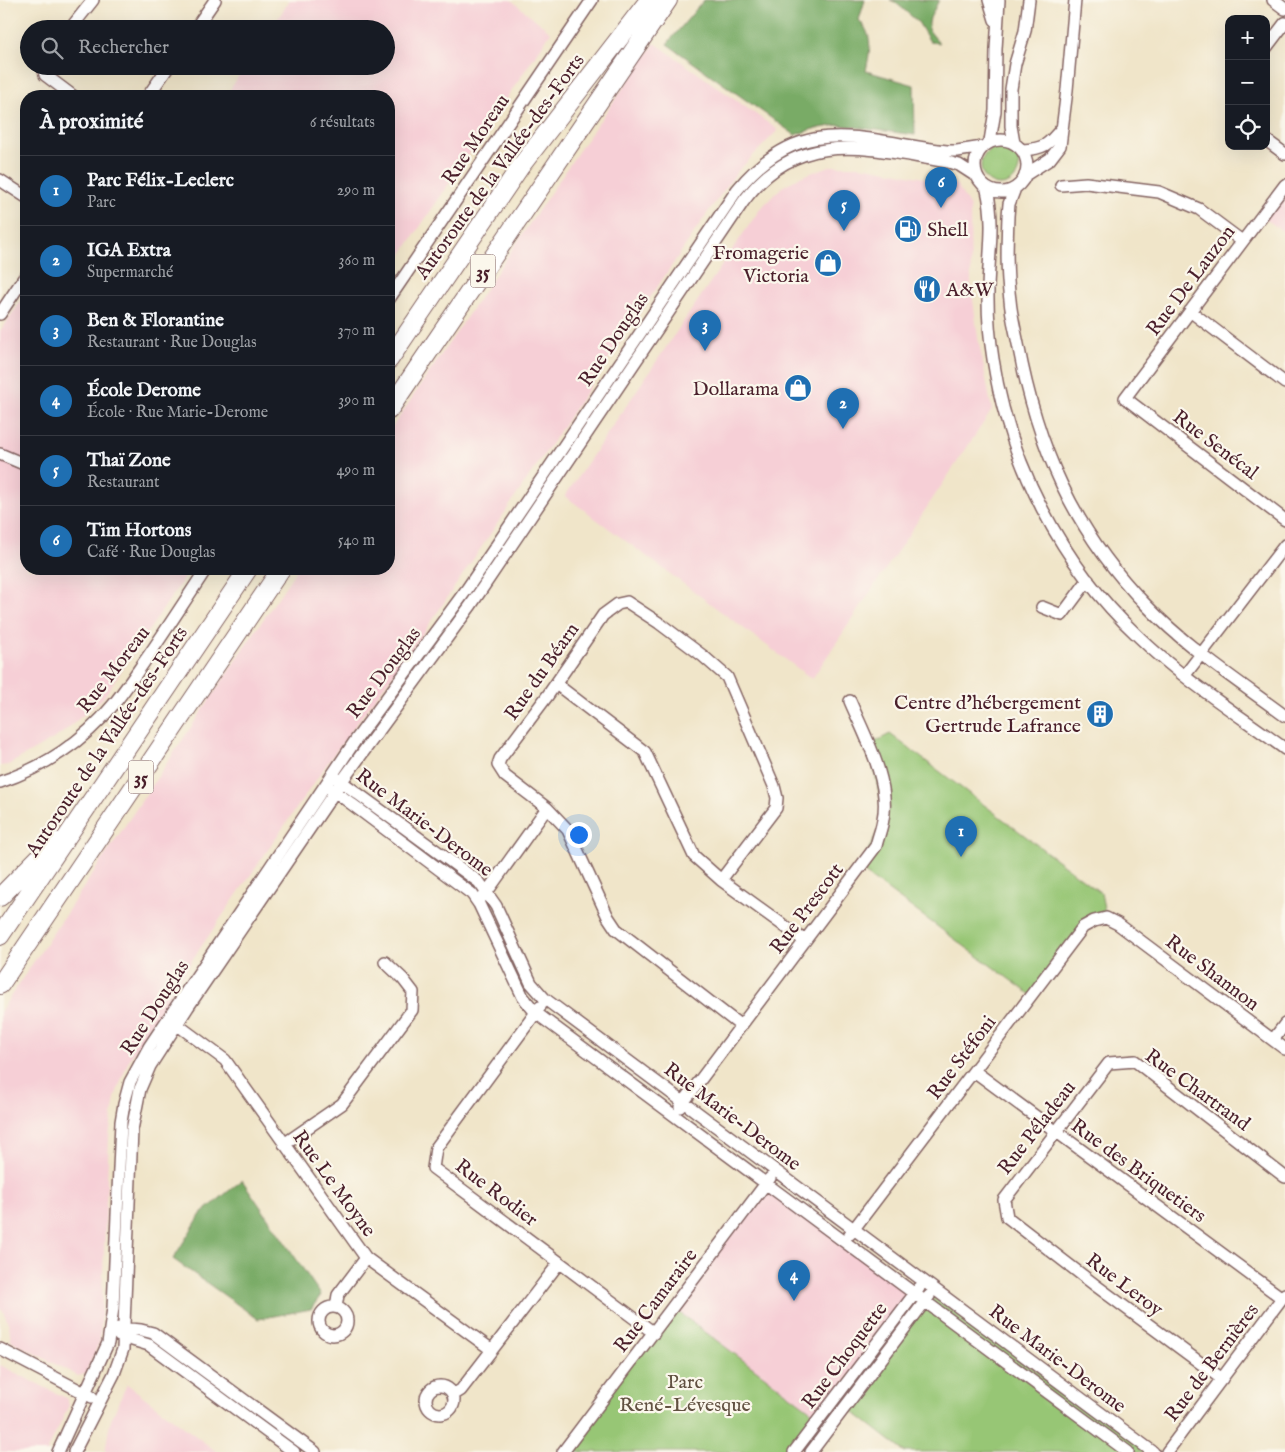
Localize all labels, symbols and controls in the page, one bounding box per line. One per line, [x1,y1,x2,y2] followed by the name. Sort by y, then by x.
[1225,15,1270,150] map controls
[1225,15,1270,60] button: +
[20,20,395,75] search box
[38,34,66,62] icon: search
[78,36,169,60] text: Rechercher
[409,49,590,285] street label: Autoroute de la Vallée-des-Forts
[1225,60,1270,105] button: −
[437,90,516,190] street label: Rue Moreau
[1225,105,1270,150] button: locate
[40,109,143,136] text: À proximité
[310,113,375,133] text: 6 résultats
[925,167,957,208] pin: 6
[87,169,234,193] text: Parc Félix-Leclerc
[53,181,59,201] text: 1
[337,181,375,201] text: 290 m
[828,190,860,231] pin: 5
[87,193,116,213] text: Parc
[893,214,923,244] fuel station icon: Shell
[927,218,968,243] place label: Shell
[1141,220,1241,341] street label: Rue De Lauzon
[87,239,171,263] text: IGA Extra
[713,241,809,289] place label: Fromagerie Victoria
[813,248,843,278] shop icon: Fromagerie Victoria
[52,251,60,271] text: 2
[339,251,375,271] text: 360 m
[470,255,496,288] road number: 35
[87,263,173,283] text: Supermarché
[912,274,942,304] restaurant icon: A&W
[945,278,995,303] place label: A&W
[574,288,655,392] street label: Rue Douglas
[87,309,224,333] text: Ben & Florantine
[689,310,721,351] pin: 3
[53,321,59,341] text: 3
[338,321,375,341] text: 370 m
[87,333,257,353] text: Restaurant · Rue Douglas
[783,373,813,403] shop icon: Dollarama
[693,377,779,402] place label: Dollarama
[87,379,201,403] text: École Derome
[827,388,859,429] pin: 2
[52,391,60,411] text: 4
[338,391,375,411] text: 390 m
[87,403,268,423] text: École · Rue Marie-Derome
[1167,405,1263,486] street label: Rue Senécal
[87,449,171,473] text: Thaï Zone
[53,461,59,481] text: 5
[336,461,375,481] text: 490 m
[87,473,160,493] text: Restaurant
[87,519,191,543] text: Tim Hortons
[53,531,59,551] text: 6
[338,531,375,551] text: 540 m
[87,543,216,563] text: Café · Rue Douglas
[499,618,585,726] street label: Rue du Béarn
[72,621,156,719] street label: Rue Moreau
[20,622,194,863] street label: Autoroute de la Vallée-des-Forts
[342,622,427,724] street label: Rue Douglas
[894,691,1081,739] place label: Centre d'hébergement Gertrude Lafrance
[1085,699,1115,729] building icon: Centre d'hébergement Gertrude Lafrance
[128,760,154,794] road number: 35
[350,763,498,883] street label: Rue Marie-Derome
[945,816,977,857] pin: 1
[566,822,592,848] your location
[765,858,850,959] street label: Rue Prescott
[1160,930,1264,1017] street label: Rue Shannon
[115,956,195,1060] street label: Rue Douglas
[922,1011,1002,1105] street label: Rue Stéfoni
[1140,1044,1255,1137] street label: Rue Chartrand
[658,1057,806,1177] street label: Rue Marie-Derome
[993,1076,1082,1180] street label: Rue Péladeau
[1066,1114,1211,1229] street label: Rue des Briquetiers
[287,1126,381,1242] street label: Rue Le Moyne
[450,1154,543,1233] street label: Rue Rodier
[609,1244,703,1358] street label: Rue Camaraire
[1080,1248,1168,1322] street label: Rue Leroy
[778,1260,810,1301] pin: 4
[797,1298,893,1414] street label: Rue Choquette
[983,1299,1131,1419] street label: Rue Marie-Derome
[1160,1299,1265,1427] street label: Rue de Bernières
[619,1370,751,1418] park label: Parc René-Lévesque

